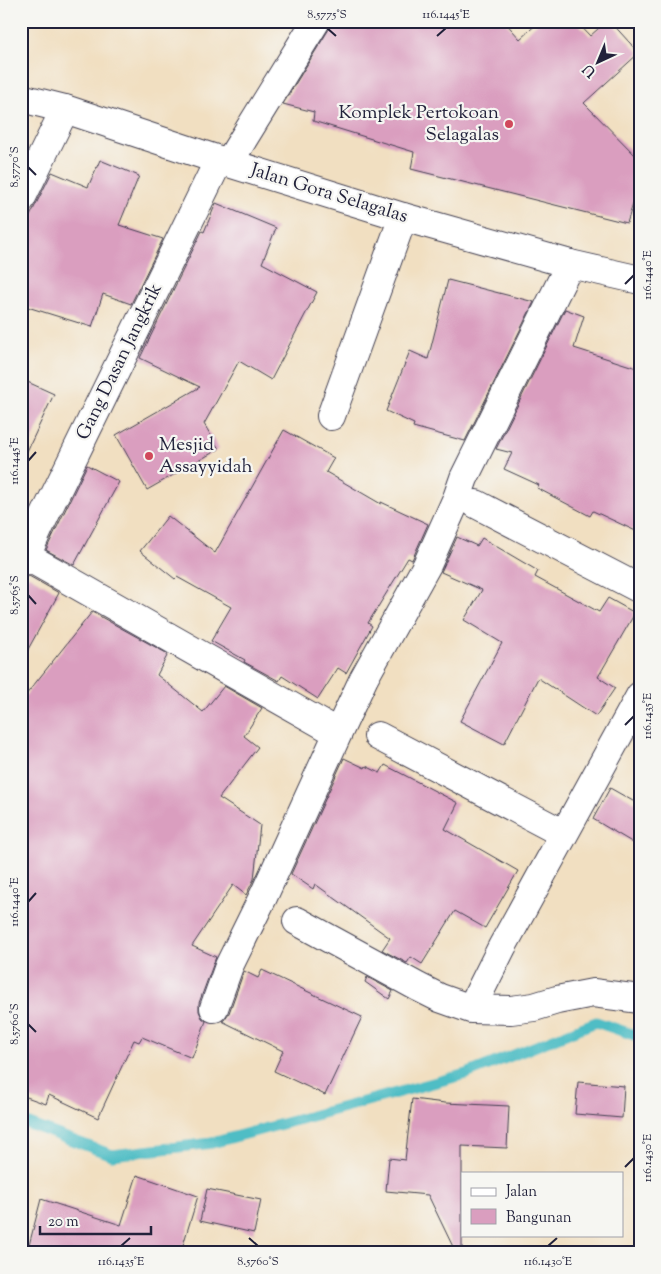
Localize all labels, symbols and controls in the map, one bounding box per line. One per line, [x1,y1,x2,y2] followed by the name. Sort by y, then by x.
[307,6,347,24] text: 8.5775°S
[422,6,471,24] text: 116.1445°E
[574,38,624,88] north arrow
[579,58,601,81] text: U
[338,100,499,149] place label: Komplek Pertokoan Selagalas
[503,118,515,130] marker: Komplek Pertokoan Selagalas
[6,146,24,188] text: 8.5770°S
[246,157,411,231] street label: Jalan Gora Selagalas
[639,250,657,300] text: 116.1440°E
[70,278,170,445] street label: Gang Dasan Jangkrik
[159,432,253,481] place label: Mesjid Assayyidah
[6,436,24,485] text: 116.1445°E
[143,450,155,462] marker: Mesjid Assayyidah
[6,575,24,615] text: 8.5765°S
[639,692,657,739] text: 116.1435°E
[6,877,24,927] text: 116.1440°E
[6,1003,24,1045] text: 8.5760°S
[639,1133,657,1182] text: 116.1430°E
[461,1172,624,1236] legend
[505,1182,537,1203] text: Jalan
[40,1204,151,1236] scale bar
[506,1208,572,1229] text: Bangunan
[48,1212,79,1233] text: 20 m
[98,1253,145,1271] text: 116.1435°E
[237,1253,279,1271] text: 8.5760°S
[524,1253,573,1271] text: 116.1430°E

